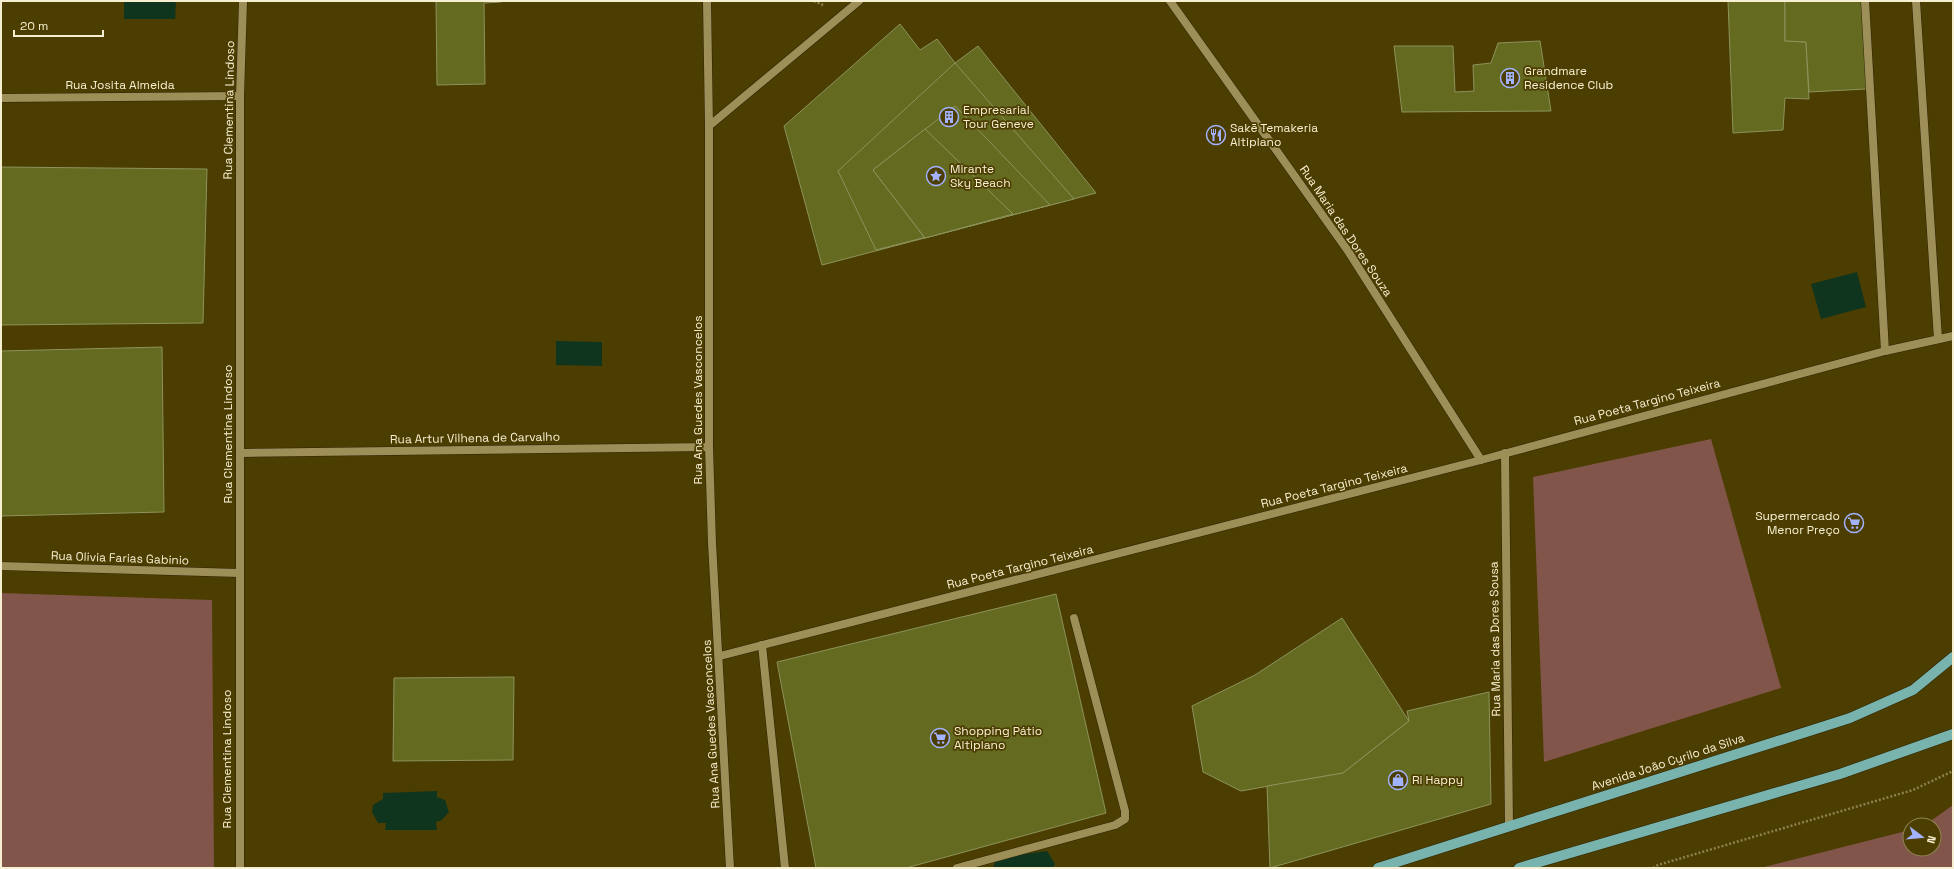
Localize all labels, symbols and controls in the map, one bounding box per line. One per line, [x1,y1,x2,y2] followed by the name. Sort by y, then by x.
[14,12,103,38] scale bar
[20,18,48,34] text: 20 m
[220,40,238,180] street label: Rua Clementina Lindoso
[1524,63,1613,93] place label: Grandmare Residence Club
[1499,67,1521,89] building icon: Grandmare Residence Club
[65,77,175,93] street label: Rua Josita Almeida
[963,102,1034,132] place label: Empresarial Tour Geneve
[938,106,960,128] building icon: Empresarial Tour Geneve
[1230,120,1318,150] place label: Sakē Temakeria Altiplano
[1205,124,1227,146] restaurant icon: Sakē Temakeria Altiplano
[950,161,1011,191] place label: Mirante Sky Beach
[1296,162,1396,300] street label: Rua Maria das Dores Souza
[925,165,947,187] place icon: Mirante Sky Beach
[690,315,706,485] street label: Rua Ana Guedes Vasconcelos
[220,365,236,503] street label: Rua Clementina Lindoso
[1572,375,1722,429] street label: Rua Poeta Targino Teixeira
[390,429,560,447] street label: Rua Artur Vilhena de Carvalho
[1259,460,1409,512] street label: Rua Poeta Targino Teixeira
[1755,508,1840,538] place label: Supermercado Menor Preço
[1843,512,1865,534] supermarket icon: Supermercado Menor Preço
[945,541,1095,593] street label: Rua Poeta Targino Teixeira
[51,548,189,568] street label: Rua Olivia Farias Gabinio
[1486,561,1504,717] street label: Rua Maria das Dores Sousa
[699,639,723,809] street label: Rua Ana Guedes Vasconcelos
[219,690,235,828] street label: Rua Clementina Lindoso
[954,723,1042,753] place label: Shopping Pátio Altiplano
[929,727,951,749] supermarket icon: Shopping Pátio Altiplano
[1589,730,1747,794] street label: Avenida João Cyrilo da Silva
[1387,769,1409,791] shop icon: Ri Happy
[1412,772,1463,788] place label: Ri Happy
[1902,817,1942,857] north arrow
[1924,834,1939,845] text: N

